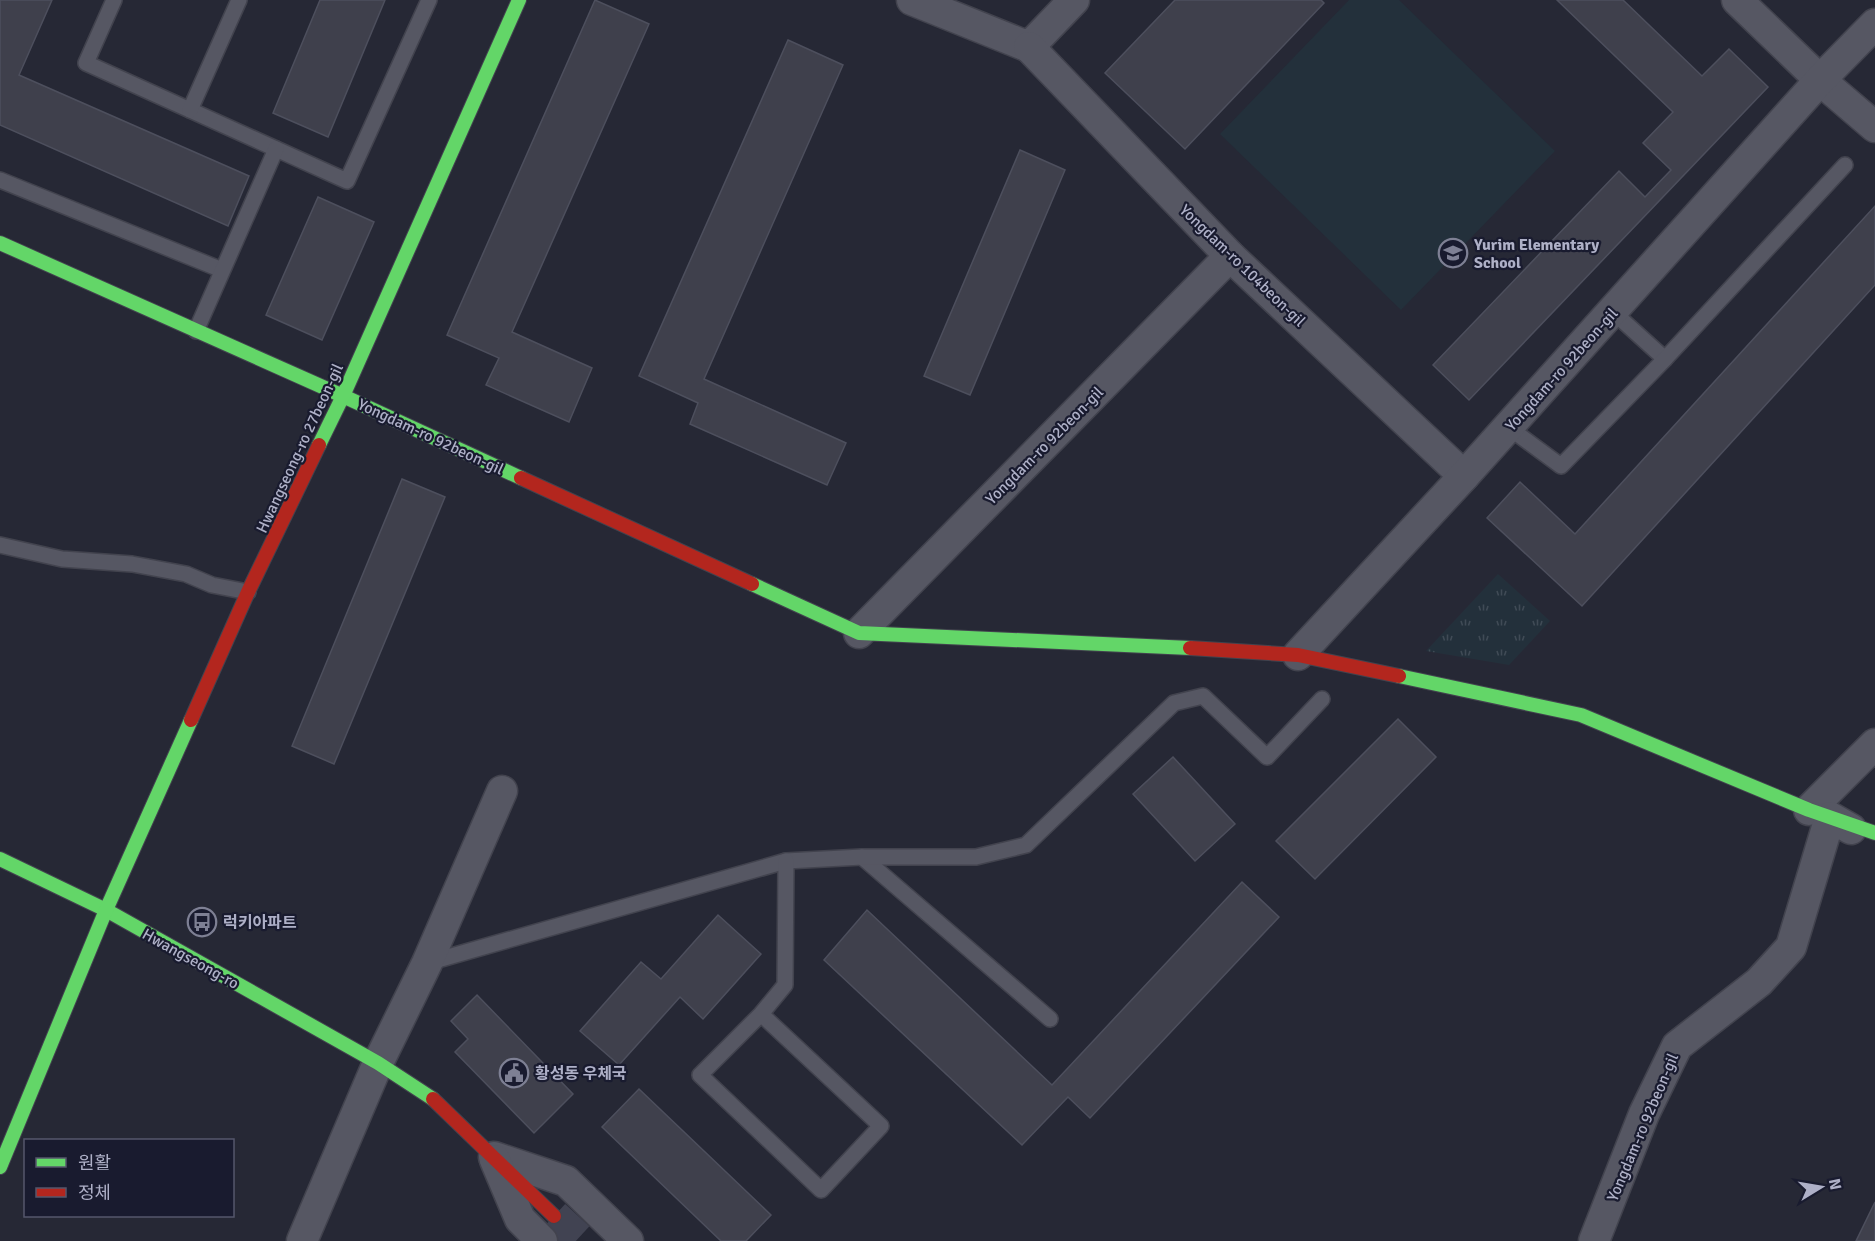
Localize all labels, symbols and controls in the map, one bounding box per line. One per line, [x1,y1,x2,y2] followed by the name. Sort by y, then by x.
[1175,200,1310,331] street label: Yongdam-ro 104beon-gil
[1473,235,1599,273] place label: Yurim Elementary School
[1437,237,1469,269] school or university icon: Yurim Elementary School
[1501,304,1622,435] street label: Yongdam-ro 92beon-gil
[252,360,348,536] street label: Hwangseong-ro 27beon-gil
[981,382,1108,509] street label: Yongdam-ro 92beon-gil
[354,394,507,480] street label: Yongdam-ro 92beon-gil
[186,906,218,938] bus stop icon: 럭키아파트
[223,913,297,933] place label: 럭키아파트
[139,924,242,994] street label: Hwangseong-ro
[1603,1050,1683,1204] street label: Yongdam-ro 92beon-gil
[498,1057,530,1089] public building icon: 황성동 우체국
[535,1064,627,1084] place label: 황성동 우체국
[24,1139,234,1217] legend
[78,1152,111,1174] text: 원활
[1791,1157,1851,1217] north arrow
[1824,1177,1846,1192] text: N
[78,1182,111,1204] text: 정체

